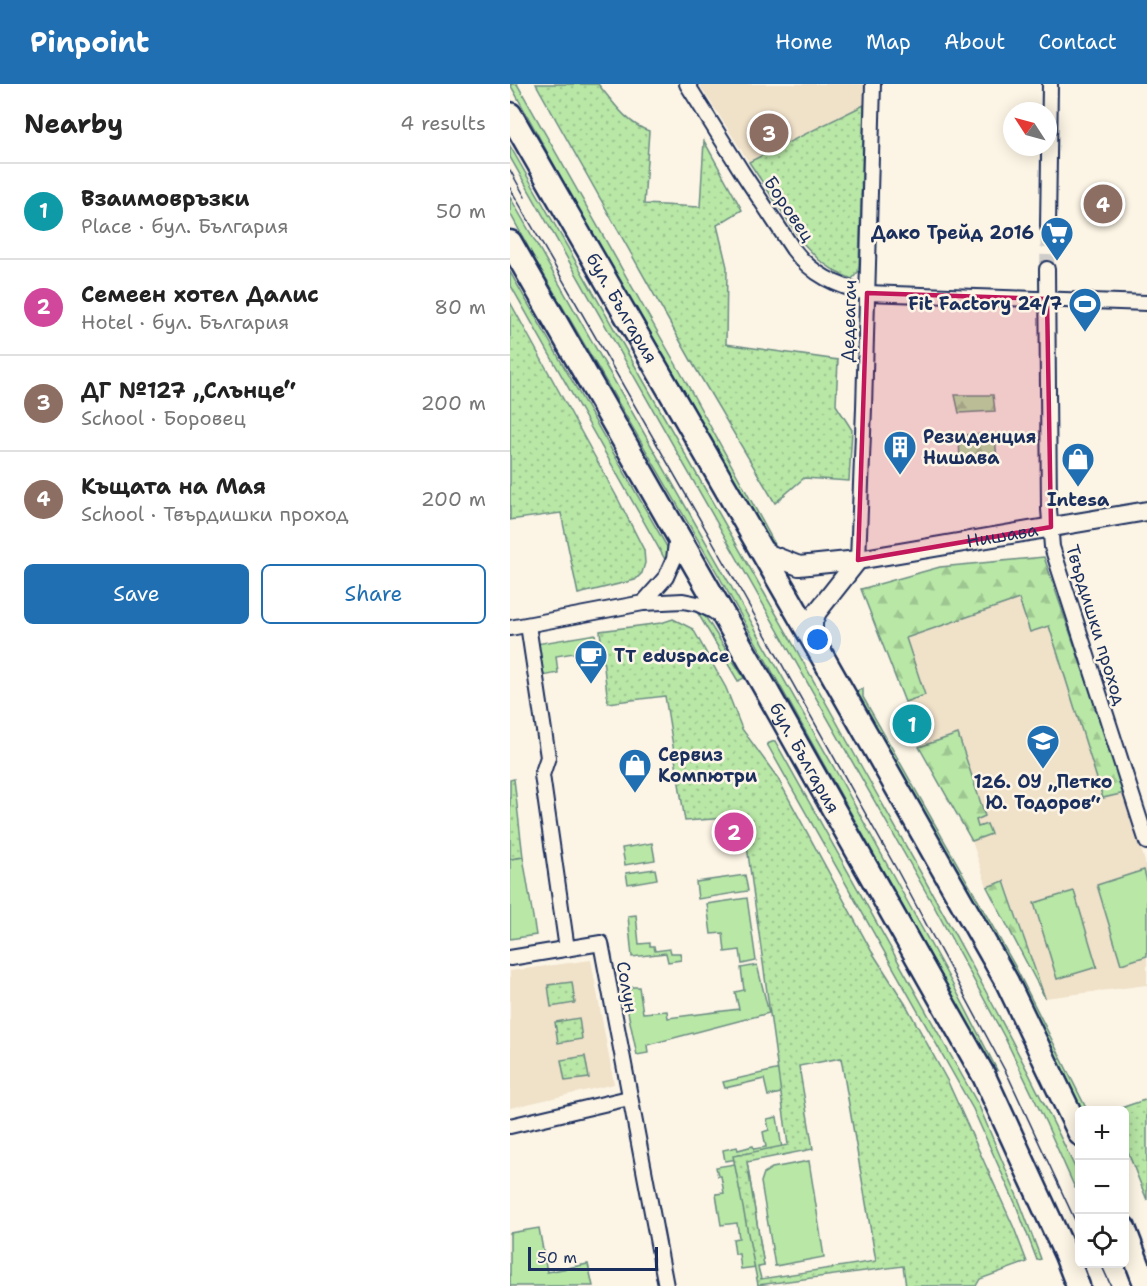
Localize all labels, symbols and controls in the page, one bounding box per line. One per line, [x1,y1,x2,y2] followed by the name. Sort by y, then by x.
[30,23,149,61] text: Pinpoint
[775,28,833,56] text: Home
[866,28,911,56] text: Map
[944,28,1005,56] text: About
[1038,28,1117,56] text: Contact
[1003,102,1057,156] north arrow
[24,106,123,141] text: Nearby
[400,110,486,136] text: 4 results
[750,110,788,156] pin: 3
[758,171,820,247] street label: Боровец
[1084,182,1122,226] pin: 4
[81,184,250,213] text: Взаимовръзки
[39,198,48,224] text: 1
[436,198,486,224] text: 50 m
[81,213,288,239] text: Place · бул. България
[1039,215,1075,262] supermarket icon: Дако Трейд 2016
[871,221,1034,245] place label: Дако Трейд 2016
[581,249,663,368] street label: бул. България
[836,279,862,363] street label: Дедеагач
[81,280,319,309] text: Семеен хотел Далис
[1067,286,1103,333] sports icon: Fit Factory 24/7
[908,292,1062,316] place label: Fit Factory 24/7
[37,294,51,320] text: 2
[434,294,486,320] text: 80 m
[81,309,289,335] text: Hotel · бул. България
[81,376,296,405] text: ДГ №127 „Слънце“
[37,390,51,416] text: 3
[421,390,486,416] text: 200 m
[81,405,246,431] text: School · Боровец
[923,425,1036,470] place label: Резиденция Нишава
[882,429,918,476] building icon: Резиденция Нишава
[1060,441,1096,488] shop icon: Intesa
[81,472,266,501] text: Къщата на Мая
[37,486,51,512] text: 4
[421,486,486,512] text: 200 m
[1047,488,1110,512] place label: Intesa
[81,501,349,527] text: School · Твърдишки проход
[964,518,1040,553] street label: Нишава
[1060,542,1132,709] street label: Твърдишки проход
[24,564,249,624] button: Save
[261,564,486,624] button: Share
[803,625,832,654] your location
[573,638,609,685] cafe icon: TT eduspace
[614,644,730,668] place label: TT eduspace
[764,698,845,818] street label: бул. България
[892,702,932,746] pin: 1
[1025,723,1061,770] school or university icon: 126. ОУ „Петко Ю. Тодоров“
[658,743,758,788] place label: Сервиз Компютри
[617,747,653,794] shop icon: Сервиз Компютри
[973,770,1113,815] place label: 126. ОУ „Петко Ю. Тодоров“
[714,810,754,855] pin: 2
[611,959,643,1015] street label: Солун
[1075,1106,1129,1268] map controls
[1075,1106,1129,1160] button: +
[1075,1160,1129,1214] button: −
[1075,1214,1129,1268] button: locate
[528,1244,658,1272] scale bar
[537,1247,577,1268] text: 50 m

